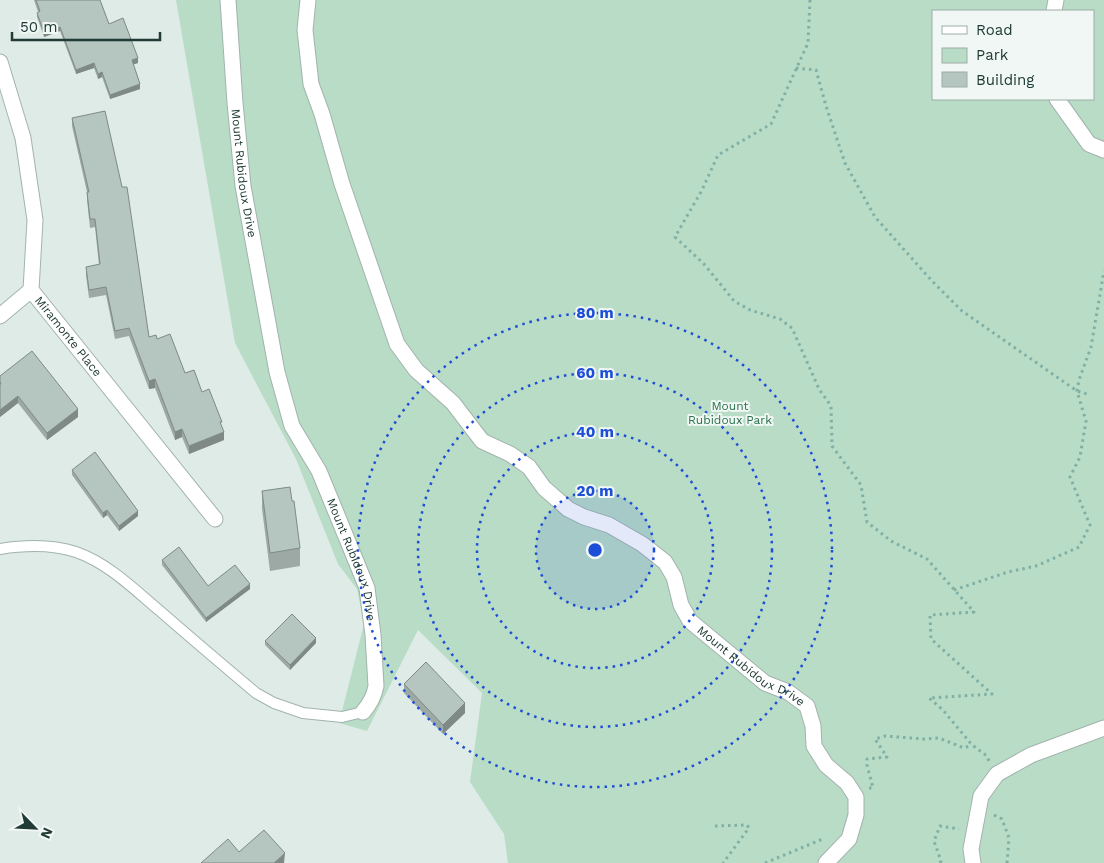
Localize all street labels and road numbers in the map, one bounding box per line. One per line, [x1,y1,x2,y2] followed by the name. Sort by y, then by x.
[229,108,259,239] street label: Mount Rubidoux Drive
[32,294,105,379] street label: Miramonte Place
[324,496,378,622] street label: Mount Rubidoux Drive
[694,623,808,709] street label: Mount Rubidoux Drive

